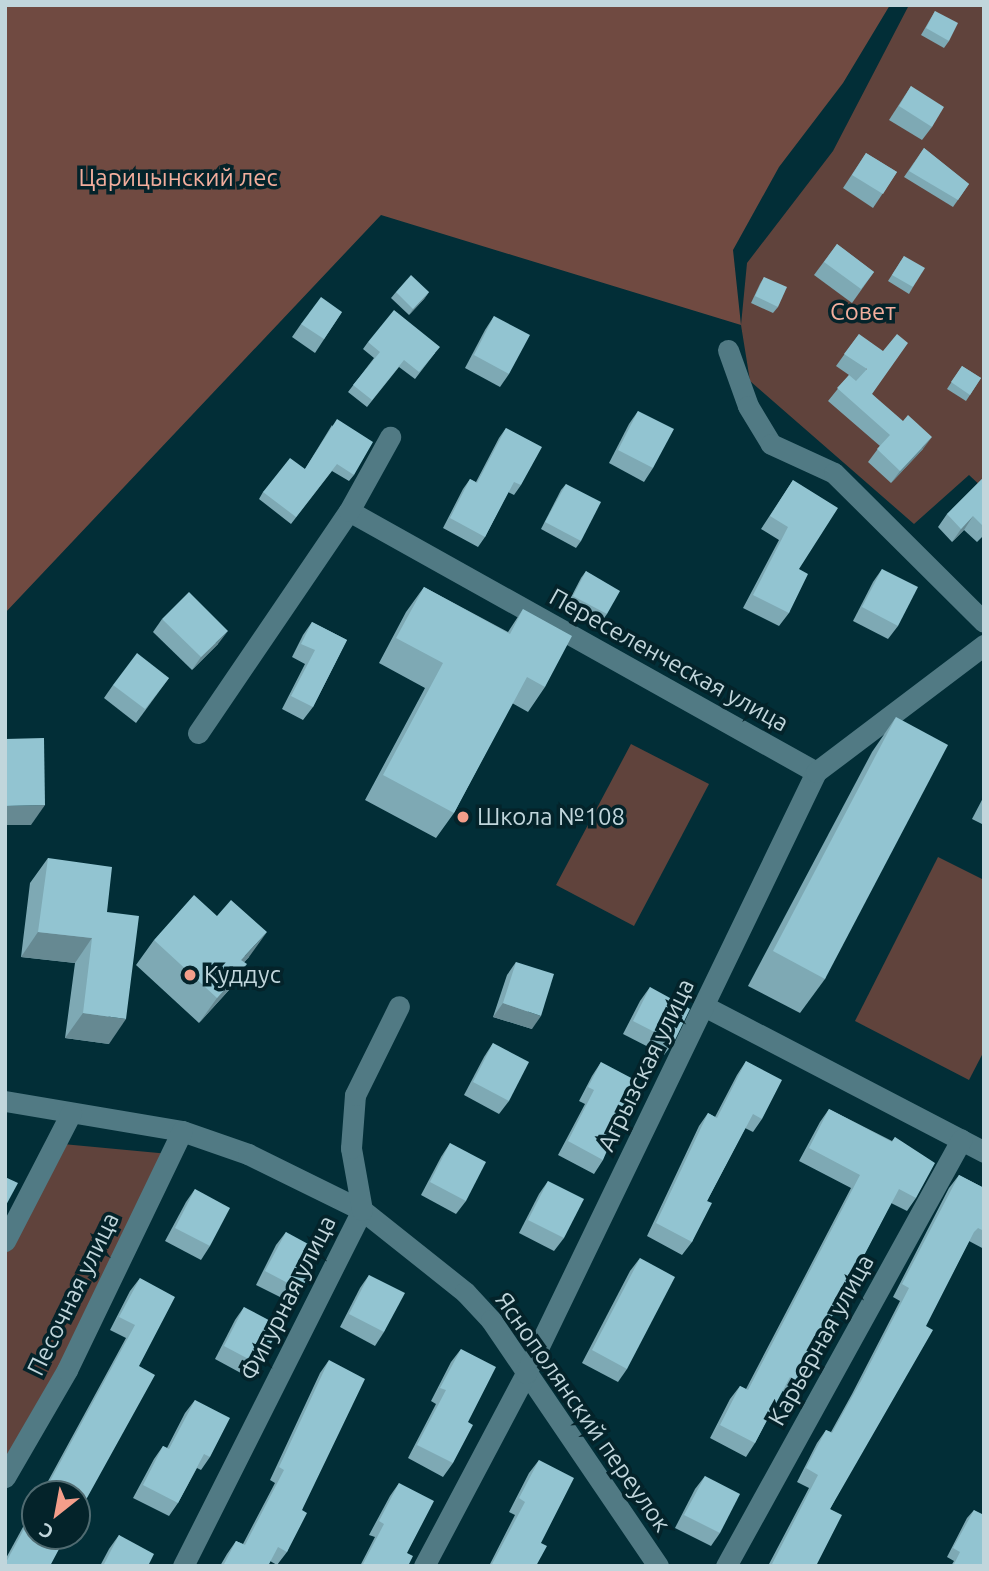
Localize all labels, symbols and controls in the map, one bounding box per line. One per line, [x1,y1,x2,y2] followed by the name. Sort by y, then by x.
[78,164,278,192] park label: Царицынский лес
[830,298,896,326] park label: Совет
[545,582,793,738] street label: Переселенческая улица
[477,803,625,831] place label: Школа №108
[455,809,471,825] marker: Школа №108
[204,961,281,989] place label: Куддус
[182,967,198,983] marker: Куддус
[592,974,700,1156] street label: Агрызская улица
[21,1208,125,1380] street label: Песочная улица
[234,1211,342,1385] street label: Фигурная улица
[762,1249,880,1431] street label: Карьерная улица
[489,1286,677,1538] street label: Яснополянский переулок
[21,1480,91,1550] north arrow
[35,1519,57,1544] text: С

